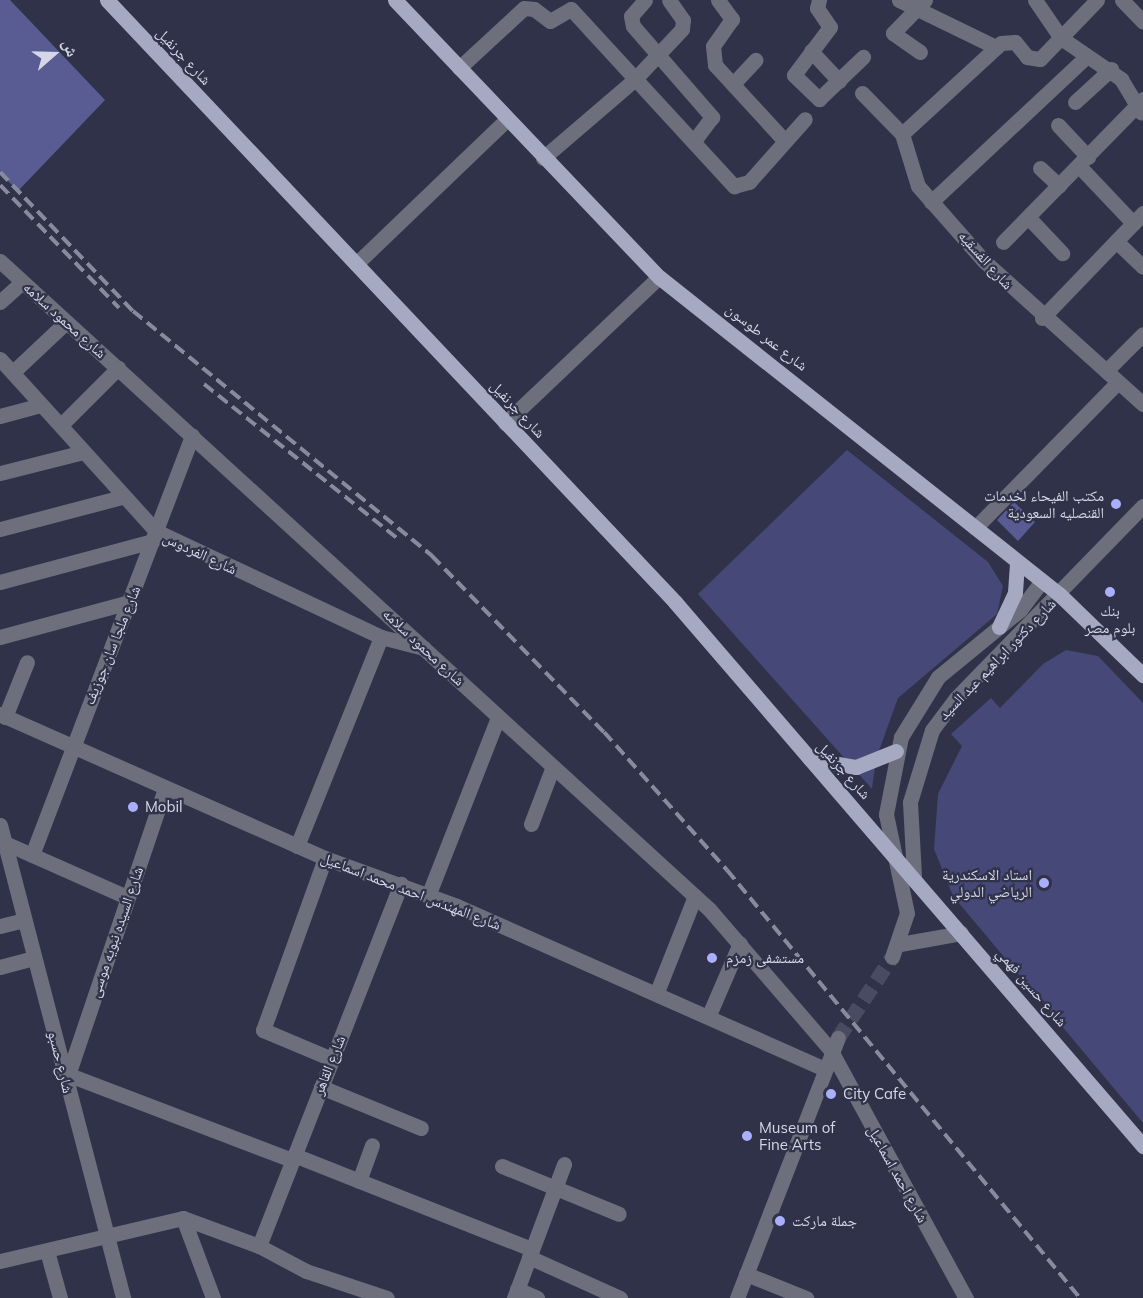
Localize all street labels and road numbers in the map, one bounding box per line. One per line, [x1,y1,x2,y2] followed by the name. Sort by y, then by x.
[153,23,215,89] street label: شارع جرنفيل
[955,227,1017,293] street label: شارع الفسقيه
[20,278,110,362] street label: شارع محمود سلامه
[723,300,811,374] street label: شارع عمر طوسون
[487,376,549,442] street label: شارع جرنفيل
[160,528,240,578] street label: شارع الفردوس
[80,583,144,707] street label: شارع ملجا سان جوزيف
[934,595,1060,723] street label: شارع دكتور ابراهيم عبد السيد
[379,605,469,689] street label: شارع محمود سلامه
[813,737,875,803] street label: شارع جرنفيل
[318,848,504,934] street label: شارع المهندس احمد محمد اسماعيل
[85,864,147,1000] street label: شارع السيده نبويه موسى
[993,944,1071,1030] street label: شارع حسين فهمي
[45,1029,77,1095] street label: شارع حسبو
[309,1033,349,1097] street label: شارع القاهر
[864,1122,932,1226] street label: شارع احمد اسماعيل

